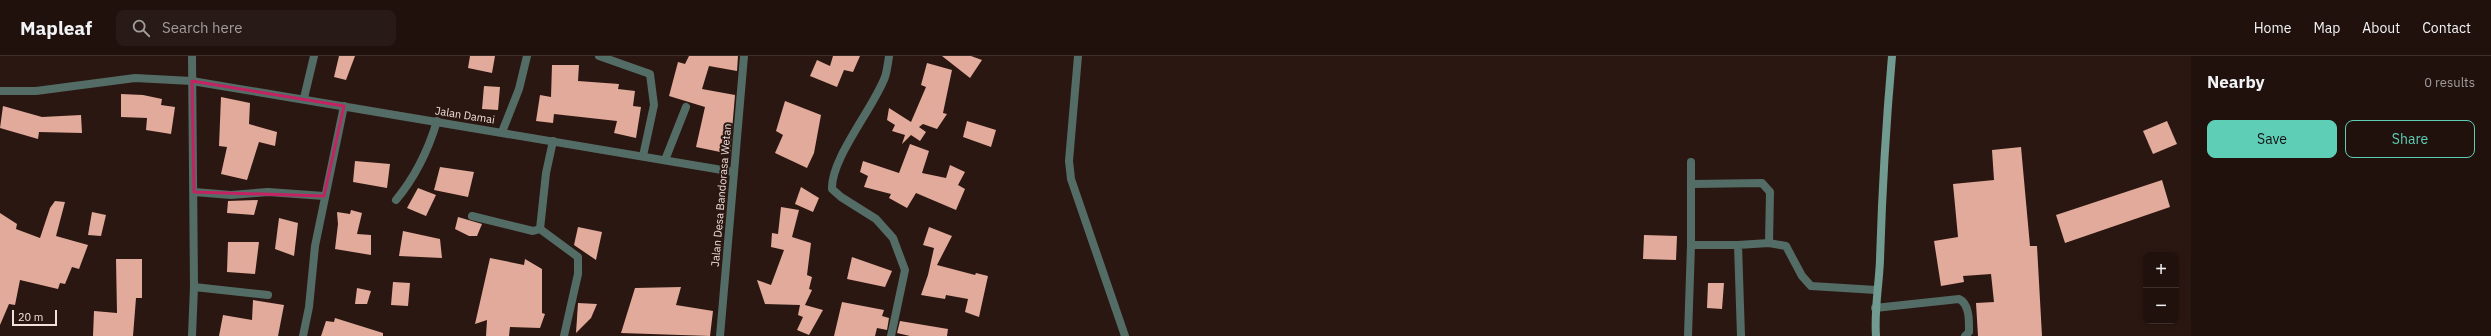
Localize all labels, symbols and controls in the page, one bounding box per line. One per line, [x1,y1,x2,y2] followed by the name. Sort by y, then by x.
[116,10,396,46] search box
[20,16,92,40] text: Mapleaf
[130,17,152,39] icon: search
[162,18,242,37] text: Search here
[2254,19,2291,37] text: Home
[2313,19,2340,37] text: Map
[2362,19,2400,37] text: About
[2422,19,2471,37] text: Contact
[2207,71,2265,93] text: Nearby
[2424,74,2475,91] text: 0 results
[434,103,496,127] street label: Jalan Damai
[2207,120,2337,158] button: Save
[2345,120,2475,158] button: Share
[708,123,734,267] street label: Jalan Desa Bandorasa Wetan
[2143,252,2179,324] map controls
[2143,252,2179,288] button: +
[2143,288,2179,324] button: −
[12,308,57,327] scale bar
[18,310,43,324] text: 20 m

